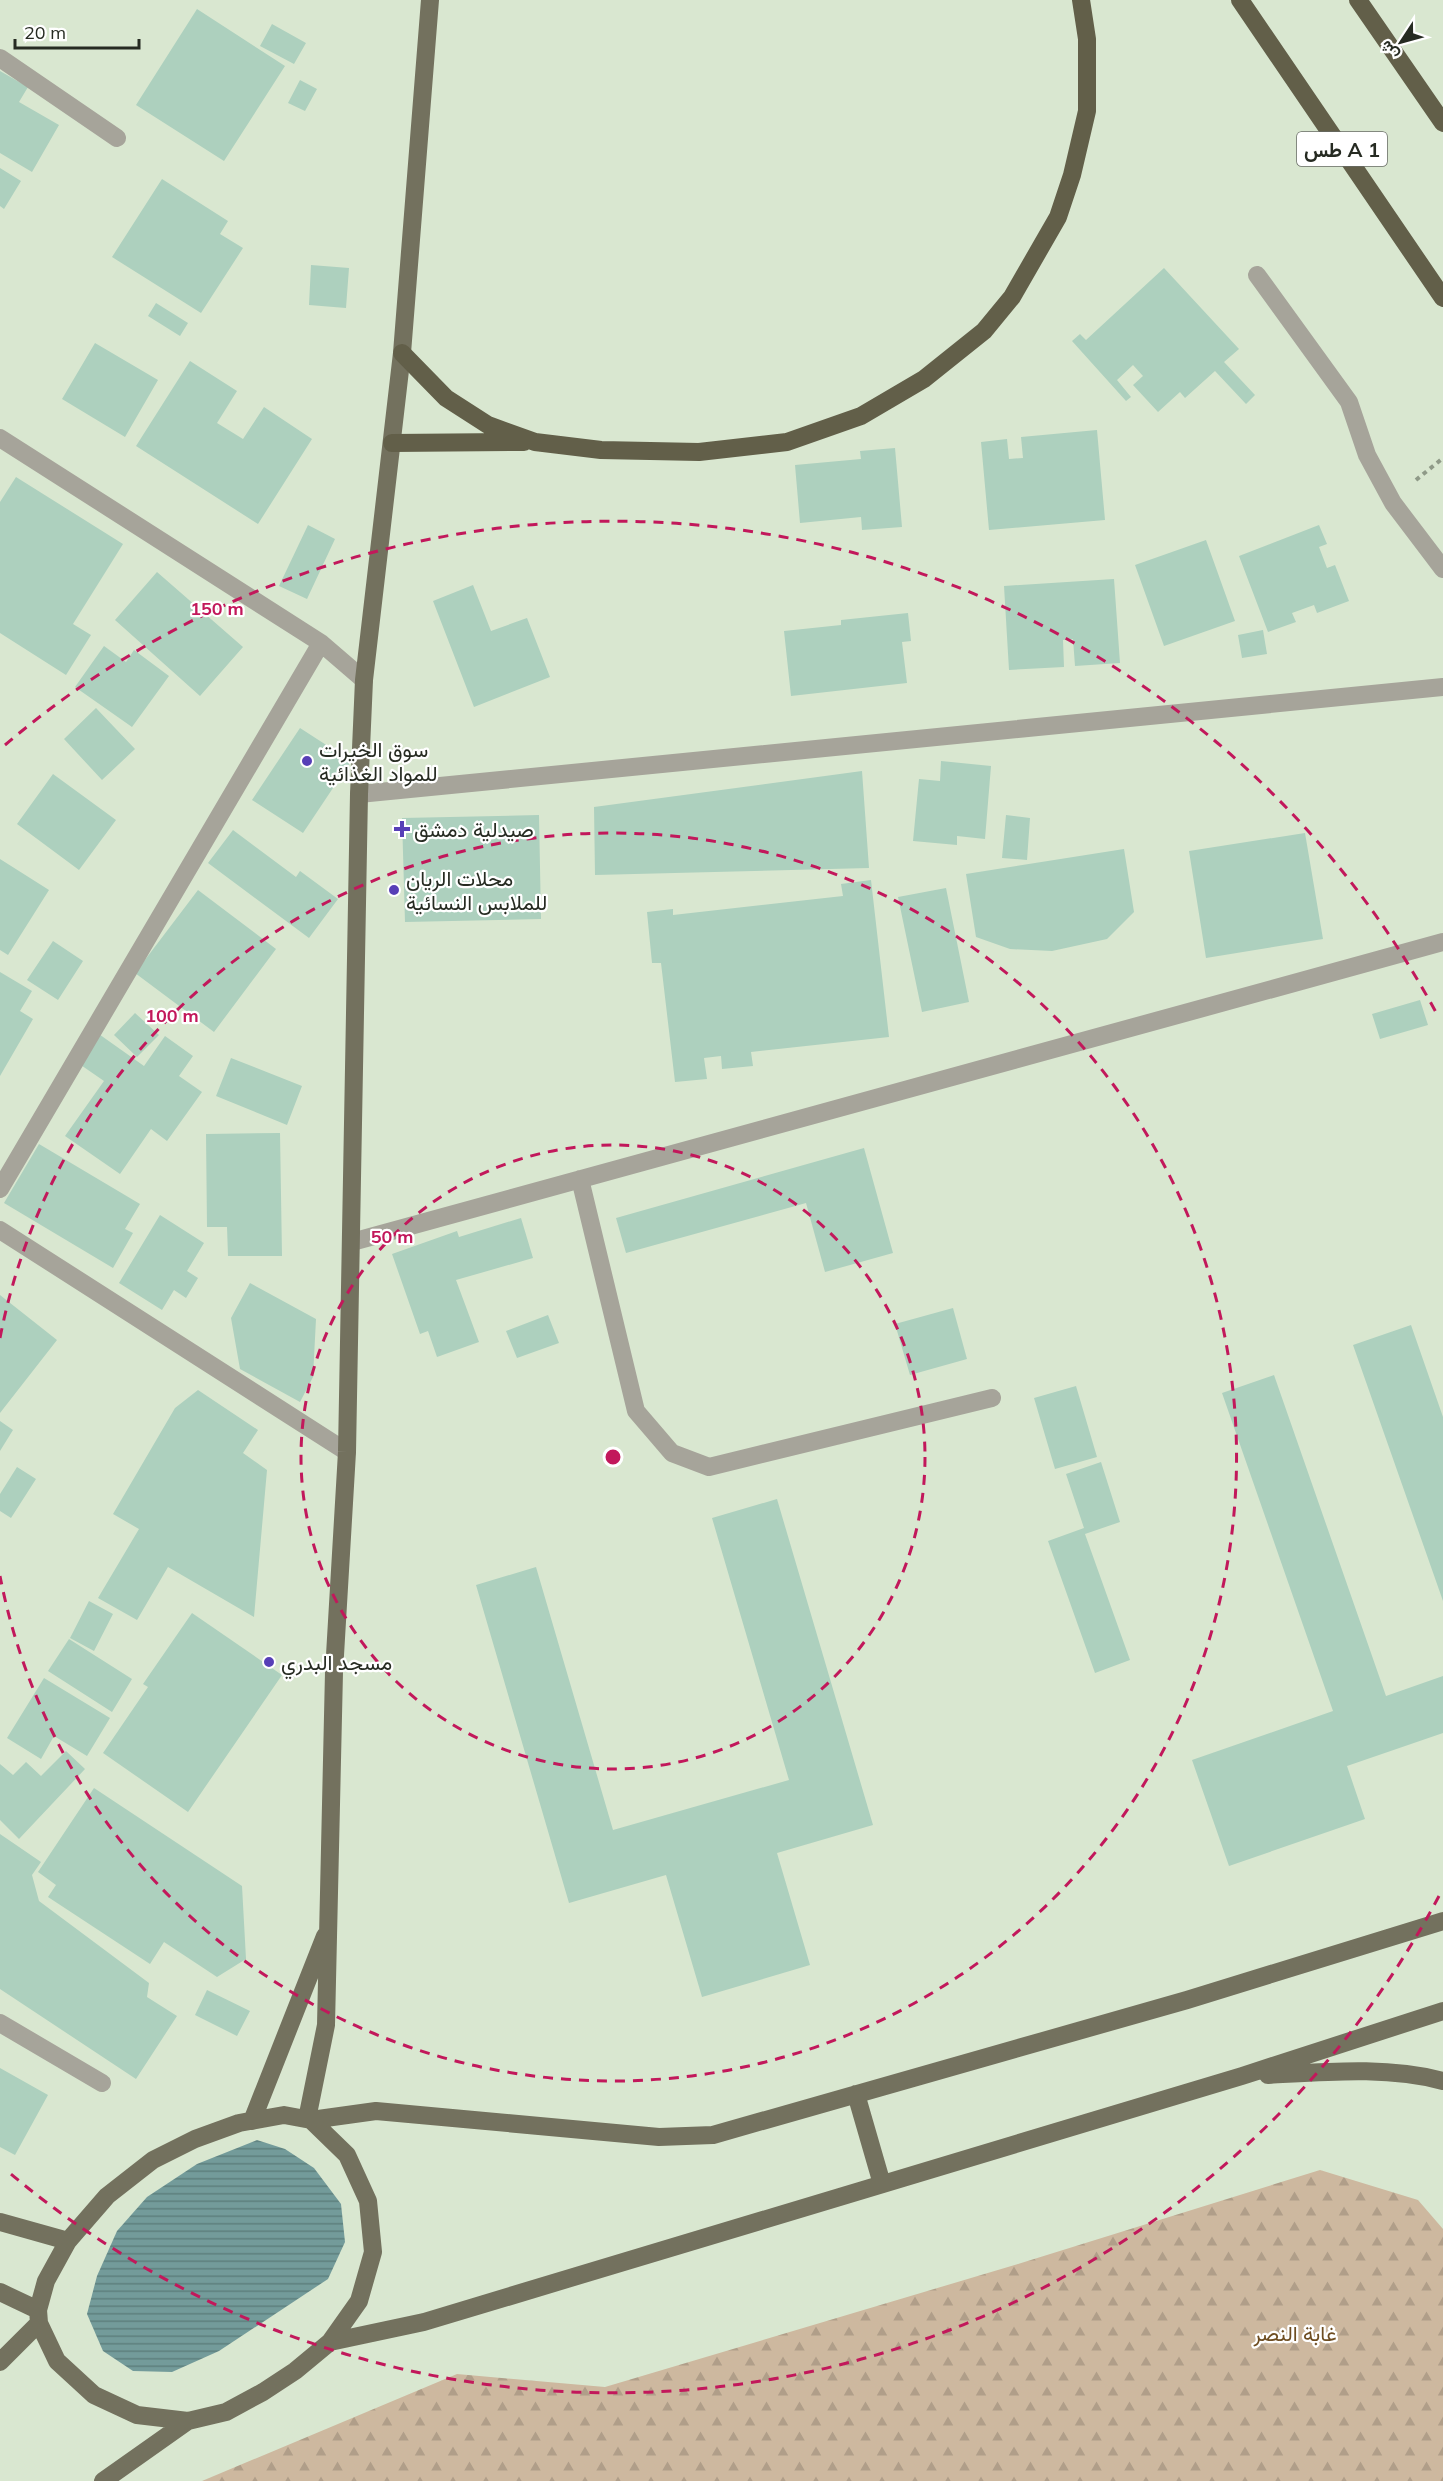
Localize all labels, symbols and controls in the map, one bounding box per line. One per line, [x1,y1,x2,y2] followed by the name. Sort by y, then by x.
[15,12,140,50] scale bar
[1371,12,1431,72] north arrow
[24,21,66,44] text: 20 m
[1375,37,1403,64] text: ش
[1297,132,1387,166] road number: طس A 1
[190,597,244,620] text: 150 m
[319,736,437,787] place label: سوق الخيرات للمواد الغذائية
[300,754,314,768] marker: سوق الخيرات للمواد الغذائية
[414,816,534,842] place label: صيدلية دمشق
[395,822,409,836] marker: صيدلية دمشق
[406,865,547,915] place label: محلات الريان للملابس النسائية
[387,883,401,897] marker: محلات الريان للملابس النسائية
[145,1004,199,1027] text: 100 m
[371,1225,413,1248] text: 50 m
[603,1447,623,1467] centre of rings
[281,1649,392,1680] place label: مسجد البدري
[262,1655,276,1669] marker: مسجد البدري
[1252,2320,1337,2347] park label: غابة النصر

